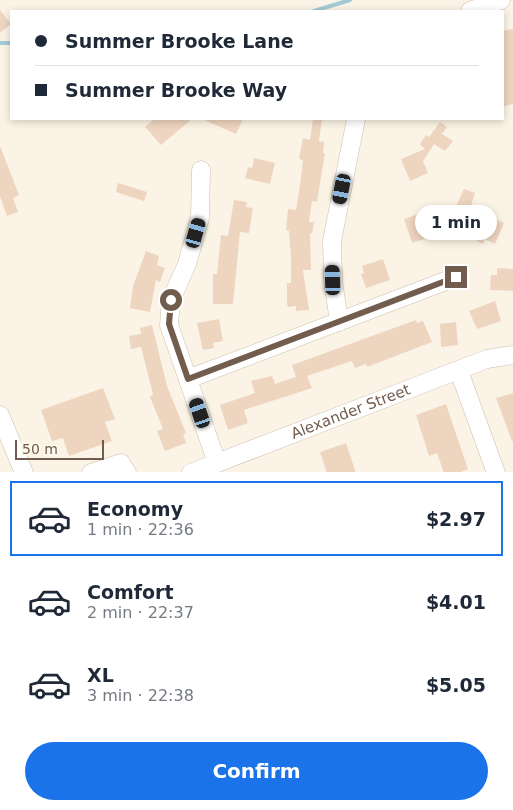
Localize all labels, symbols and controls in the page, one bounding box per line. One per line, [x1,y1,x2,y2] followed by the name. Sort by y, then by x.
[65,30,294,52] text: Summer Brooke Lane
[65,79,287,101] text: Summer Brooke Way
[331,173,352,205] car
[415,204,497,240] callout: 1 min
[431,213,481,232] text: 1 min
[184,217,207,249] car
[324,265,341,295] car
[445,266,467,288] route end
[160,289,182,311] route start
[288,380,413,443] street label: Alexander Street
[188,396,211,430] car
[15,438,104,461] scale bar
[22,441,58,457] text: 50 m
[27,496,72,541] icon: car
[87,498,183,520] text: Economy
[426,508,486,530] text: $2.97
[87,520,194,539] text: 1 min · 22:36
[27,579,72,624] icon: car
[87,581,174,603] text: Comfort
[426,591,486,613] text: $4.01
[87,603,194,622] text: 2 min · 22:37
[27,662,72,707] icon: car
[87,664,114,686] text: XL
[426,674,486,696] text: $5.05
[87,686,194,705] text: 3 min · 22:38
[25,742,488,800] button: Confirm

